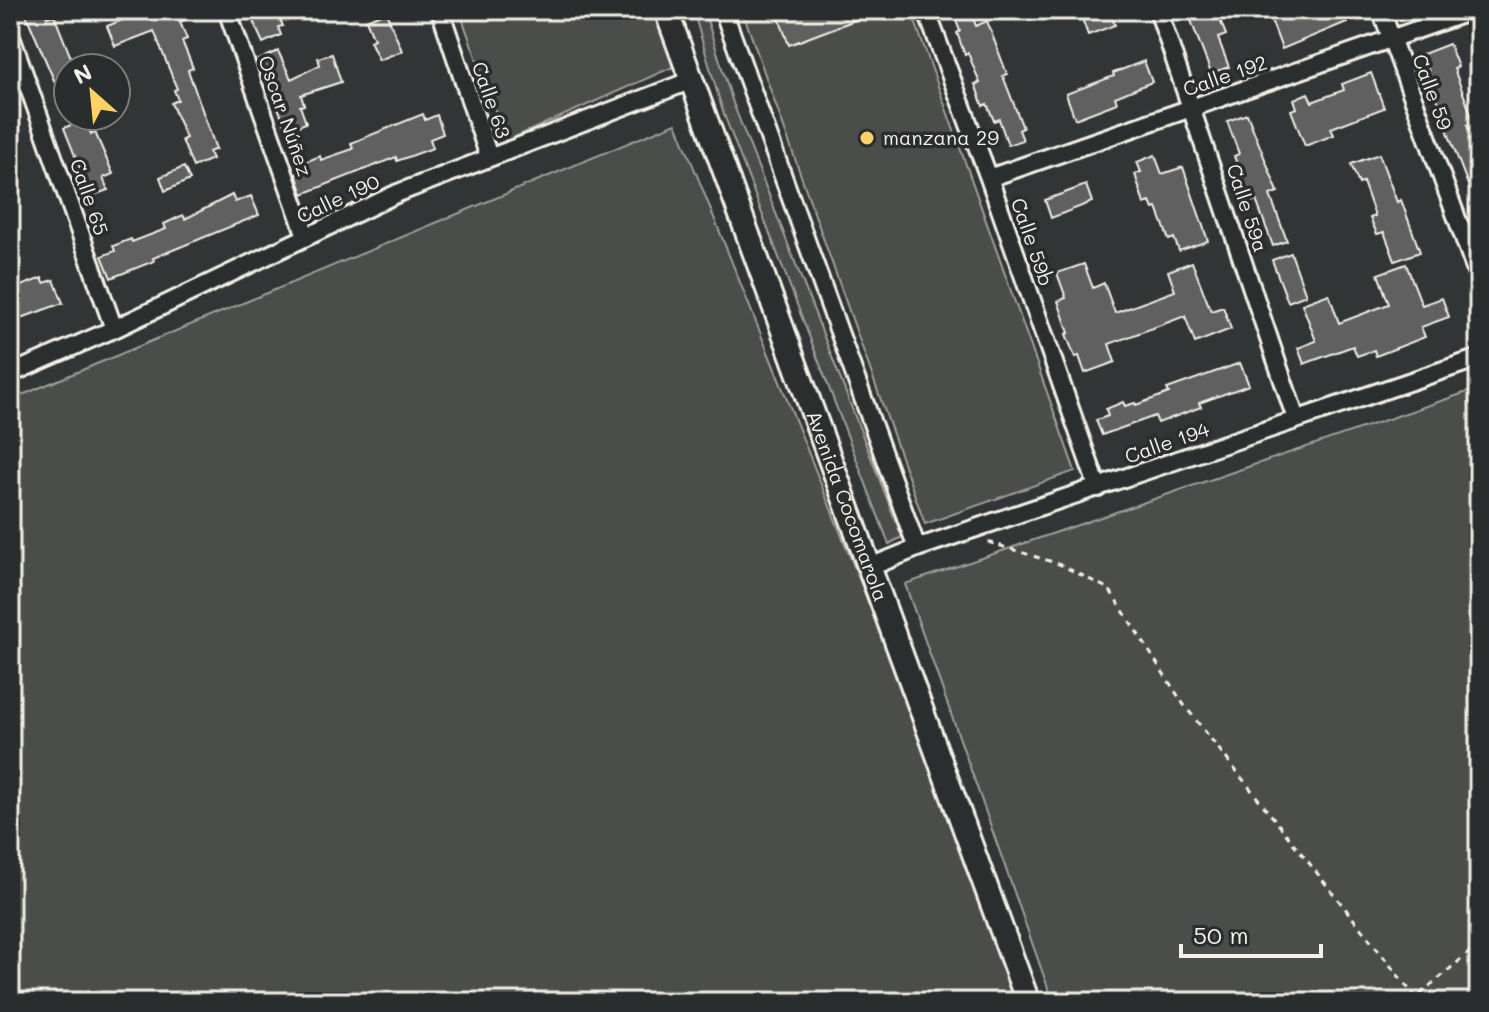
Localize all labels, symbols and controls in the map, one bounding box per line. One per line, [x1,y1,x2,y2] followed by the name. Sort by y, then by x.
[1179,49,1270,102] street label: Calle 192
[1407,50,1459,133] street label: Calle 59
[52,52,132,132] north arrow
[253,52,319,180] street label: Oscar Núñez
[69,57,97,90] text: N
[467,58,517,141] street label: Calle 63
[883,124,999,150] place label: manzana 29
[858,129,876,147] marker: manzana 29
[65,155,115,238] street label: Calle 65
[1221,160,1274,255] street label: Calle 59a
[292,168,383,229] street label: Calle 190
[1006,194,1060,289] street label: Calle 59b
[801,407,895,605] street label: Avenida Cocomarola
[1121,415,1213,469] street label: Calle 194
[1181,908,1321,958] scale bar
[1193,919,1249,950] text: 50 m

